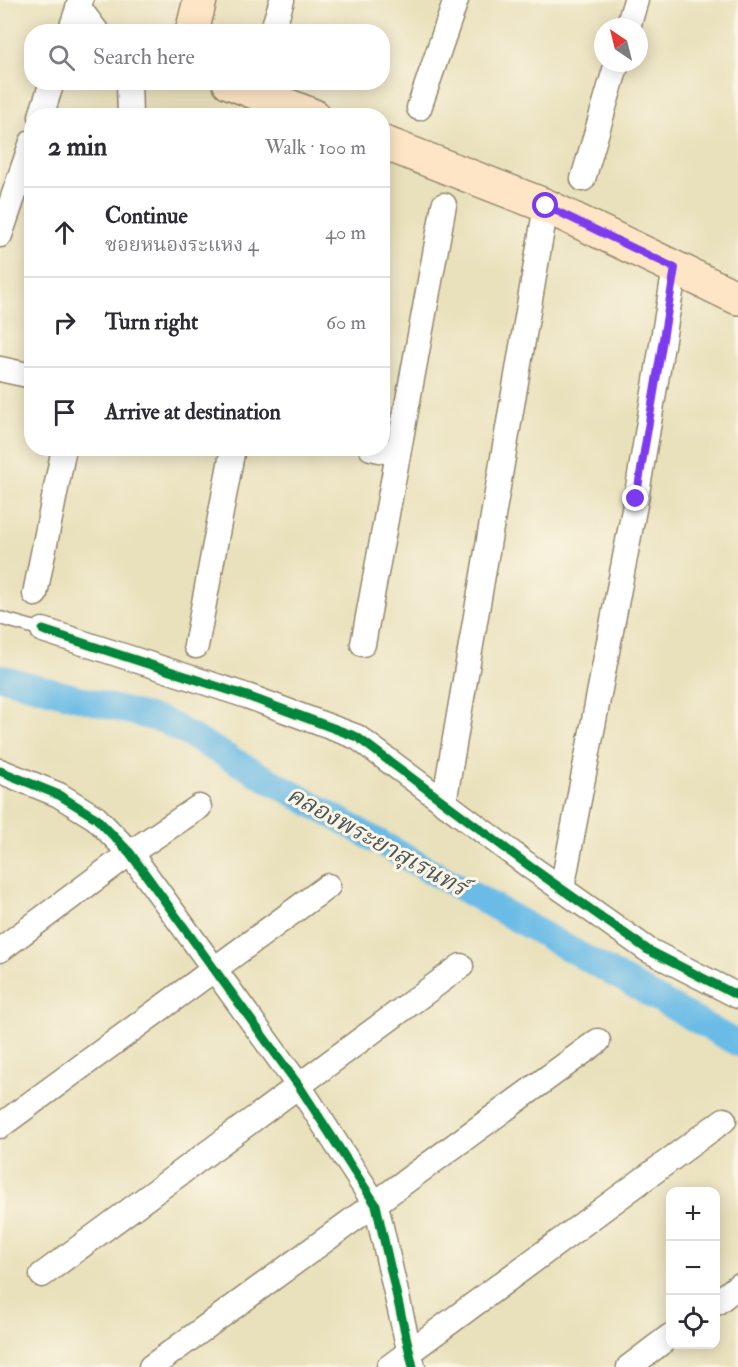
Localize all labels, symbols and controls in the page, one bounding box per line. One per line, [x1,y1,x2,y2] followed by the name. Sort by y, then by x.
[594,18,648,72] north arrow
[24,24,390,90] search box
[45,41,78,74] icon: search
[93,43,195,71] text: Search here
[48,131,107,163] text: 2 min
[265,135,366,160] text: Walk · 100 m
[532,192,558,218] route start
[105,202,188,230] text: Continue
[48,216,81,249] icon: ahead
[325,220,366,245] text: 40 m
[105,232,258,257] text: ซอยหนองระแหง 4
[48,306,81,339] icon: right
[105,308,198,336] text: Turn right
[326,310,366,335] text: 60 m
[48,396,81,429] icon: arrive
[105,398,281,426] text: Arrive at destination
[622,485,648,511] route end
[282,779,478,907] water label: คลองพระยาสุเรนทร์
[666,1187,720,1349] map controls
[666,1187,720,1241] button: +
[666,1241,720,1295] button: −
[666,1295,720,1349] button: locate

